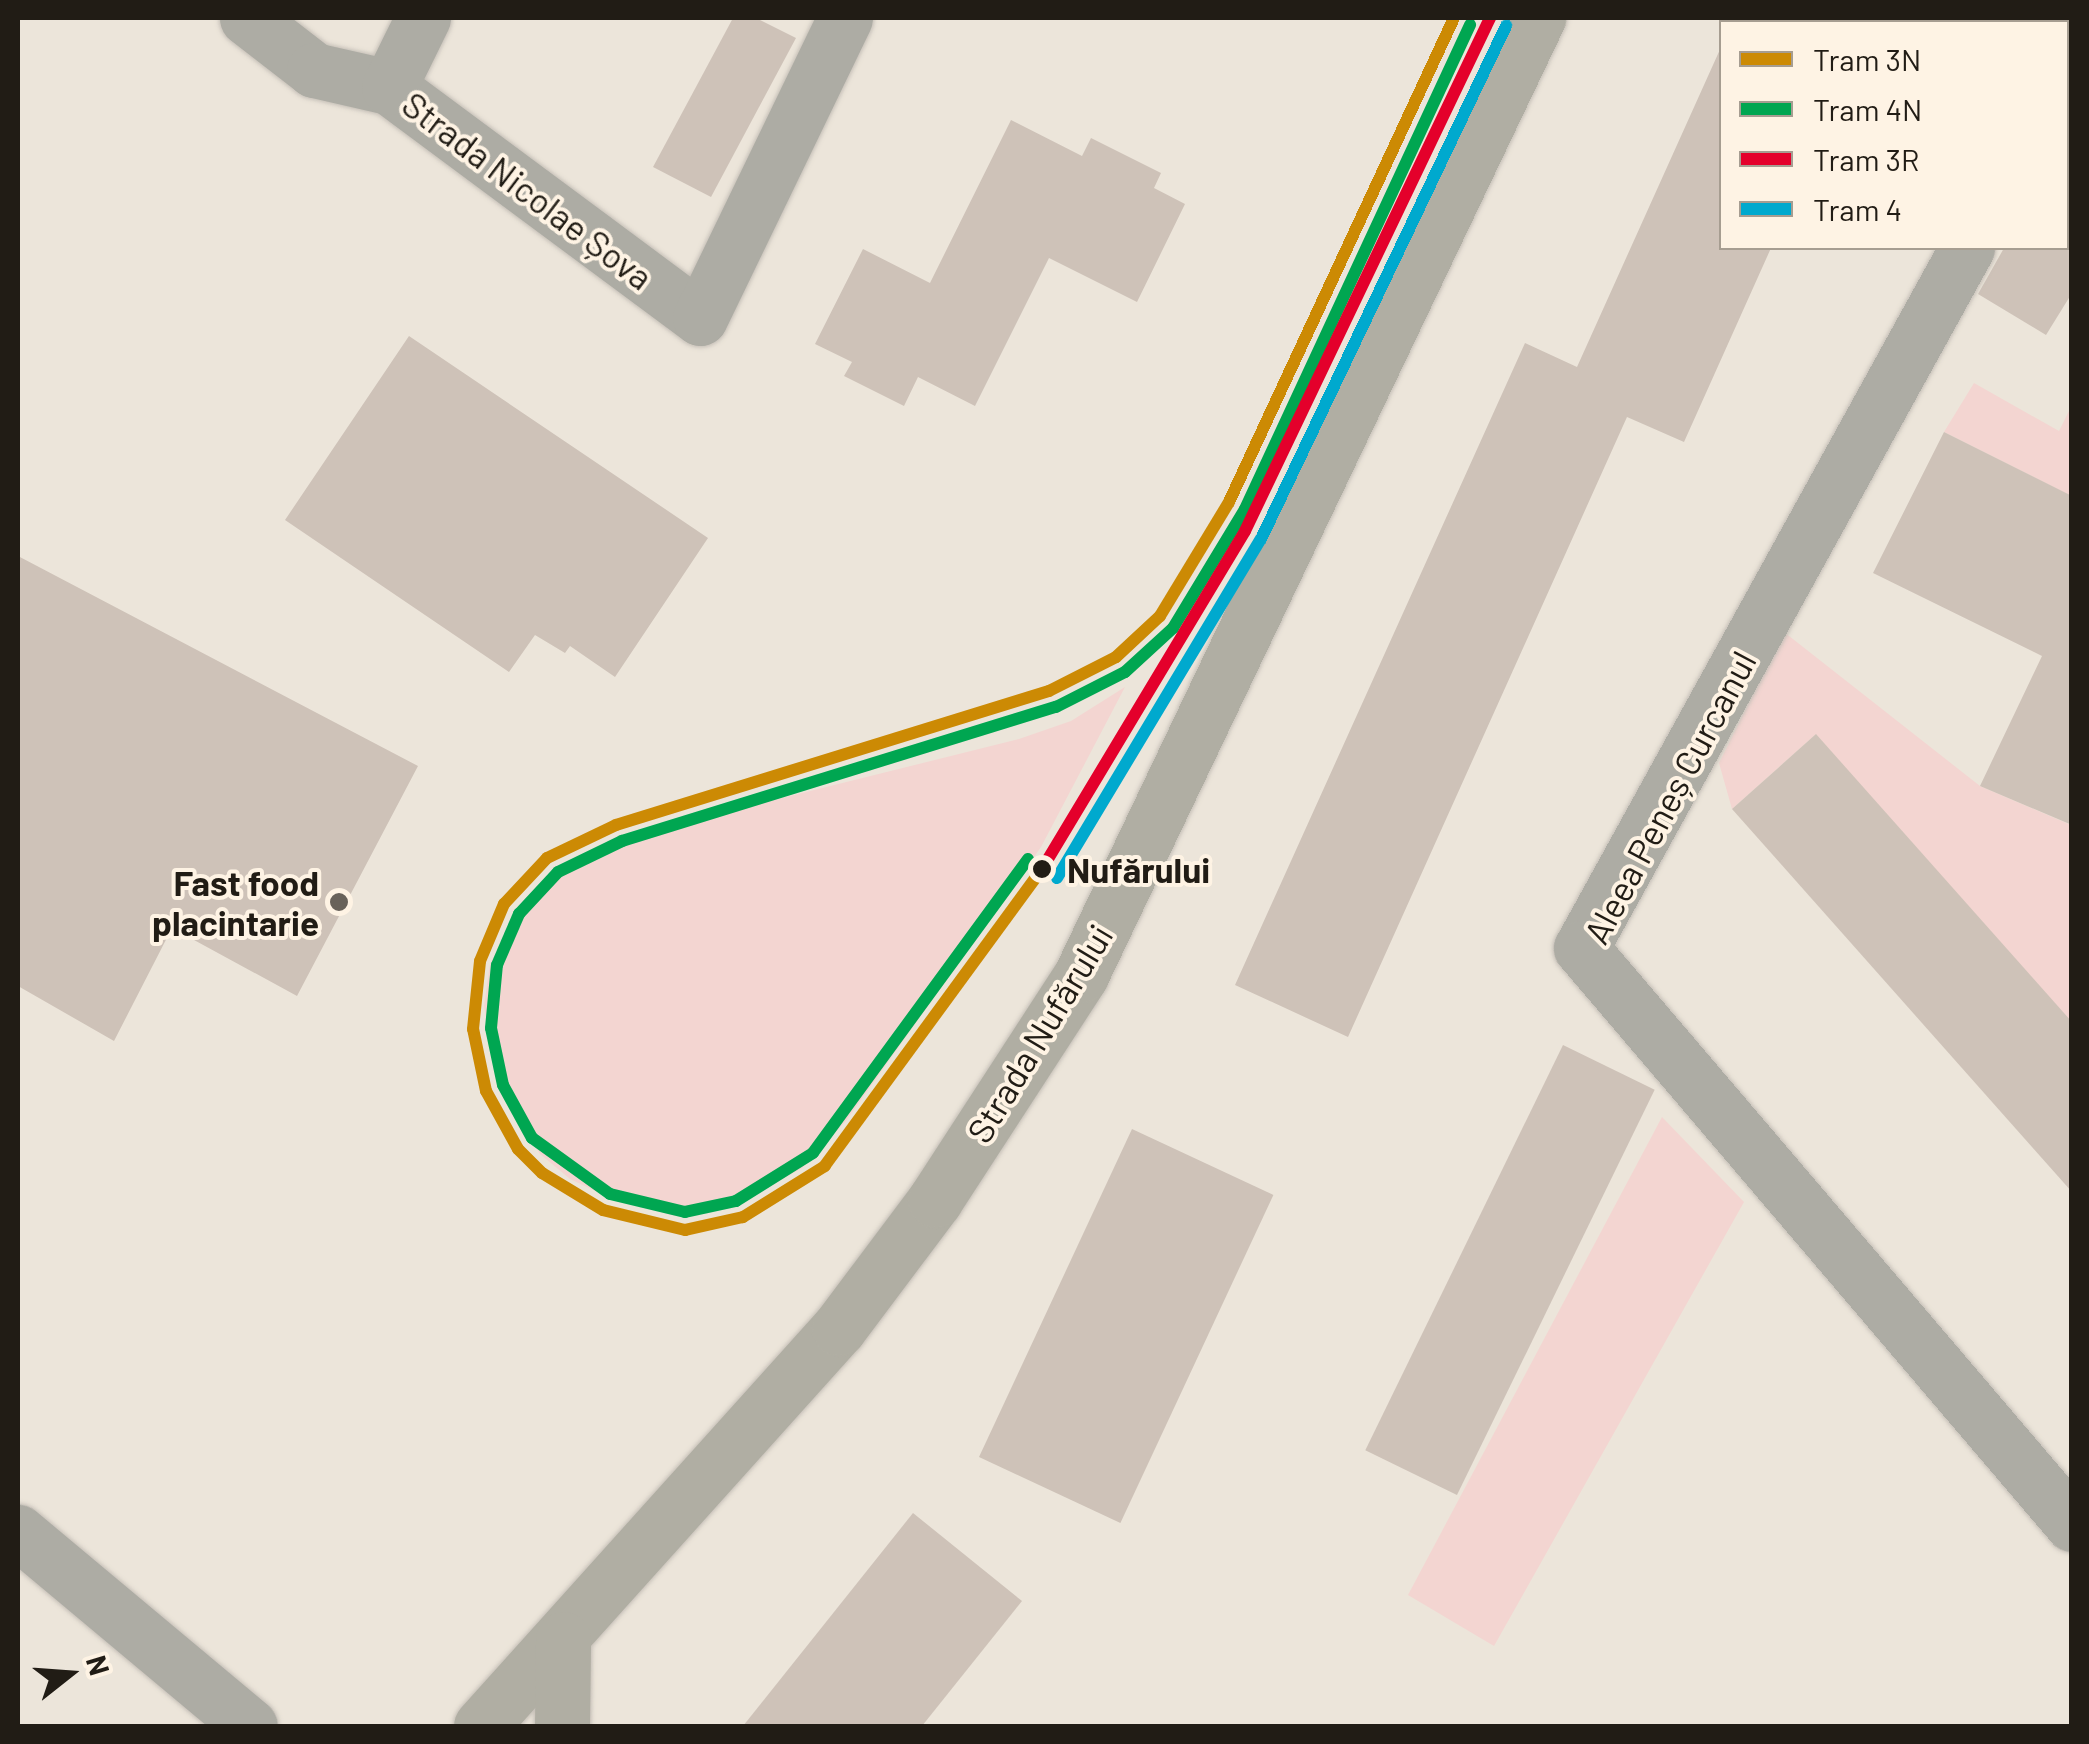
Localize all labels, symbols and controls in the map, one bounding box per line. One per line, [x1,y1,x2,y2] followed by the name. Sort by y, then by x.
[1719,20,2069,250] legend
[1813,41,1921,77] text: Tram 3N
[395,82,661,298] street label: Strada Nicolae Șova
[1813,91,1922,127] text: Tram 4N
[1813,141,1919,177] text: Tram 3R
[1813,191,1902,227] text: Tram 4
[1574,644,1764,950] street label: Aleea Peneș Curcanul
[1067,848,1210,890] place label: Nufărului
[1026,853,1058,885] marker: Nufărului
[152,861,319,943] place label: Fast food placintarie
[328,891,350,913] marker: Fast food placintarie
[957,916,1121,1150] street label: Strada Nufărului
[20,1624,120,1724] north arrow
[80,1651,118,1679] text: N

